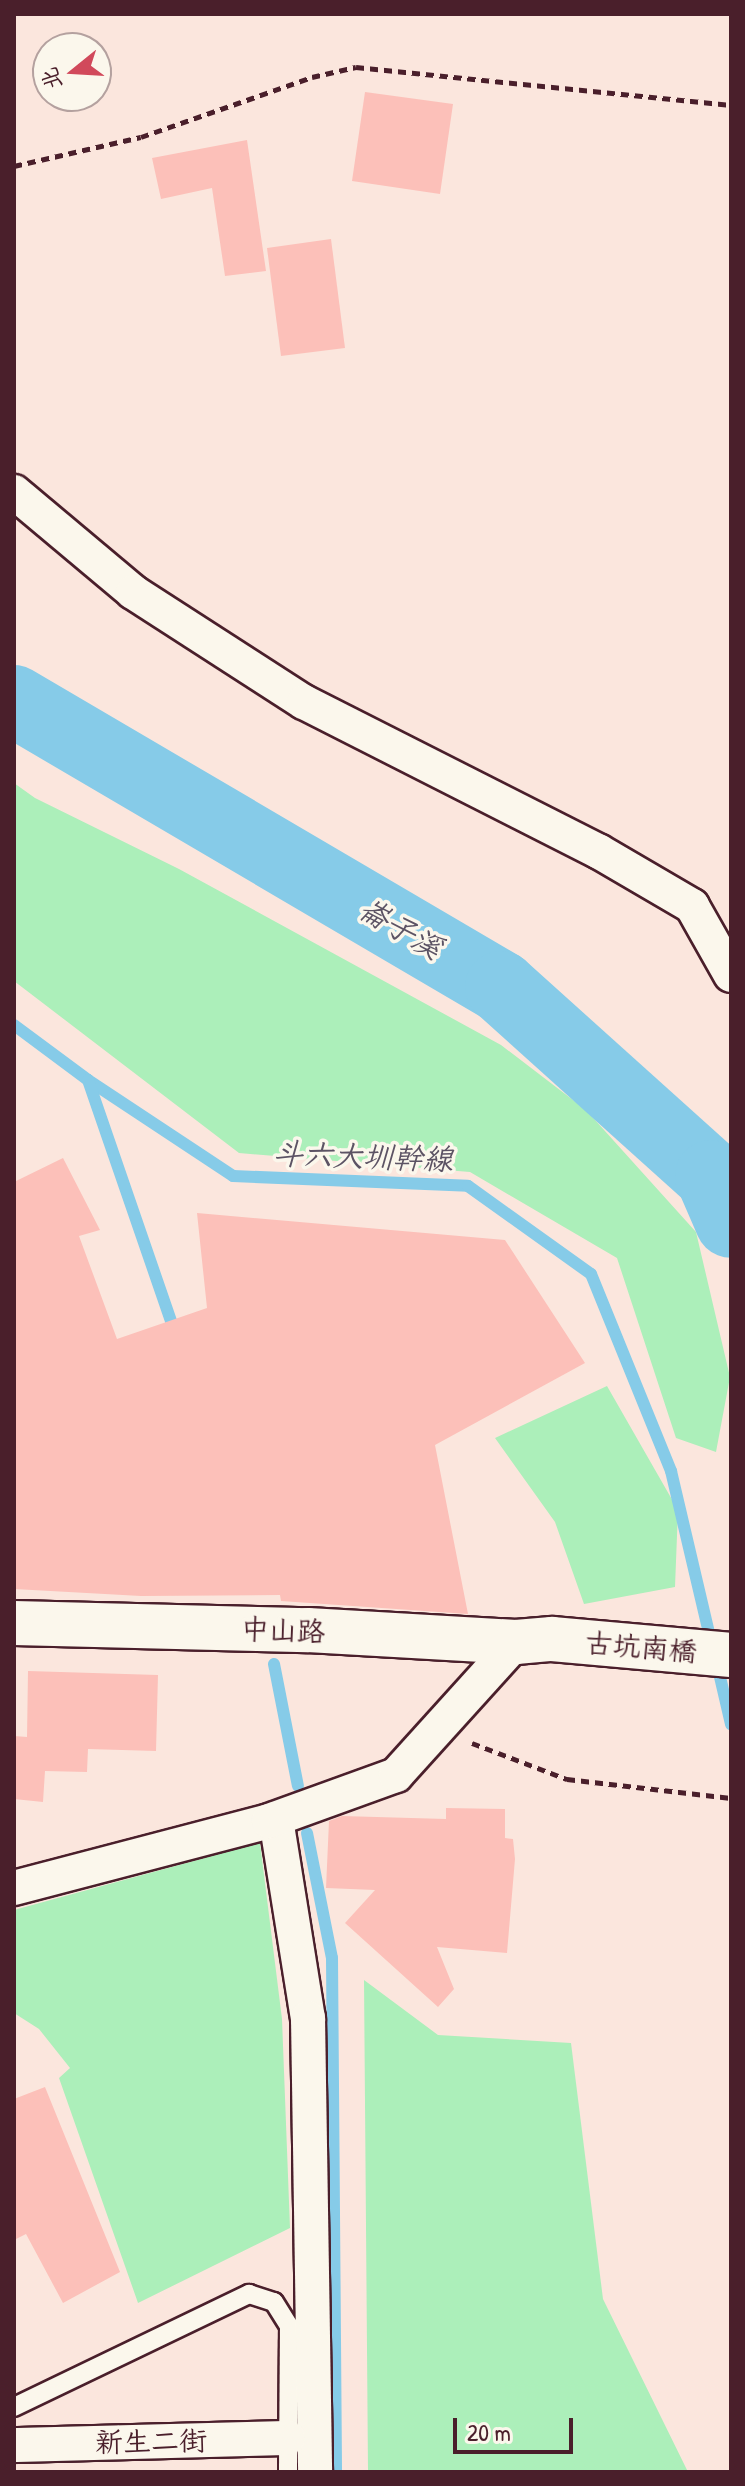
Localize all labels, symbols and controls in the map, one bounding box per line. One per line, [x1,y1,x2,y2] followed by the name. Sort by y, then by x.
[32,32,112,112] north arrow
[33,64,69,94] text: 北
[353,890,449,966] water label: 崙子溪
[272,1135,454,1177] water label: 斗六大圳幹線
[240,1612,326,1648] street label: 中山路
[584,1625,698,1669] street label: 古坑南橋
[457,2402,577,2452] scale bar
[467,2416,511,2448] text: 20 m
[95,2423,207,2459] street label: 新生二街

